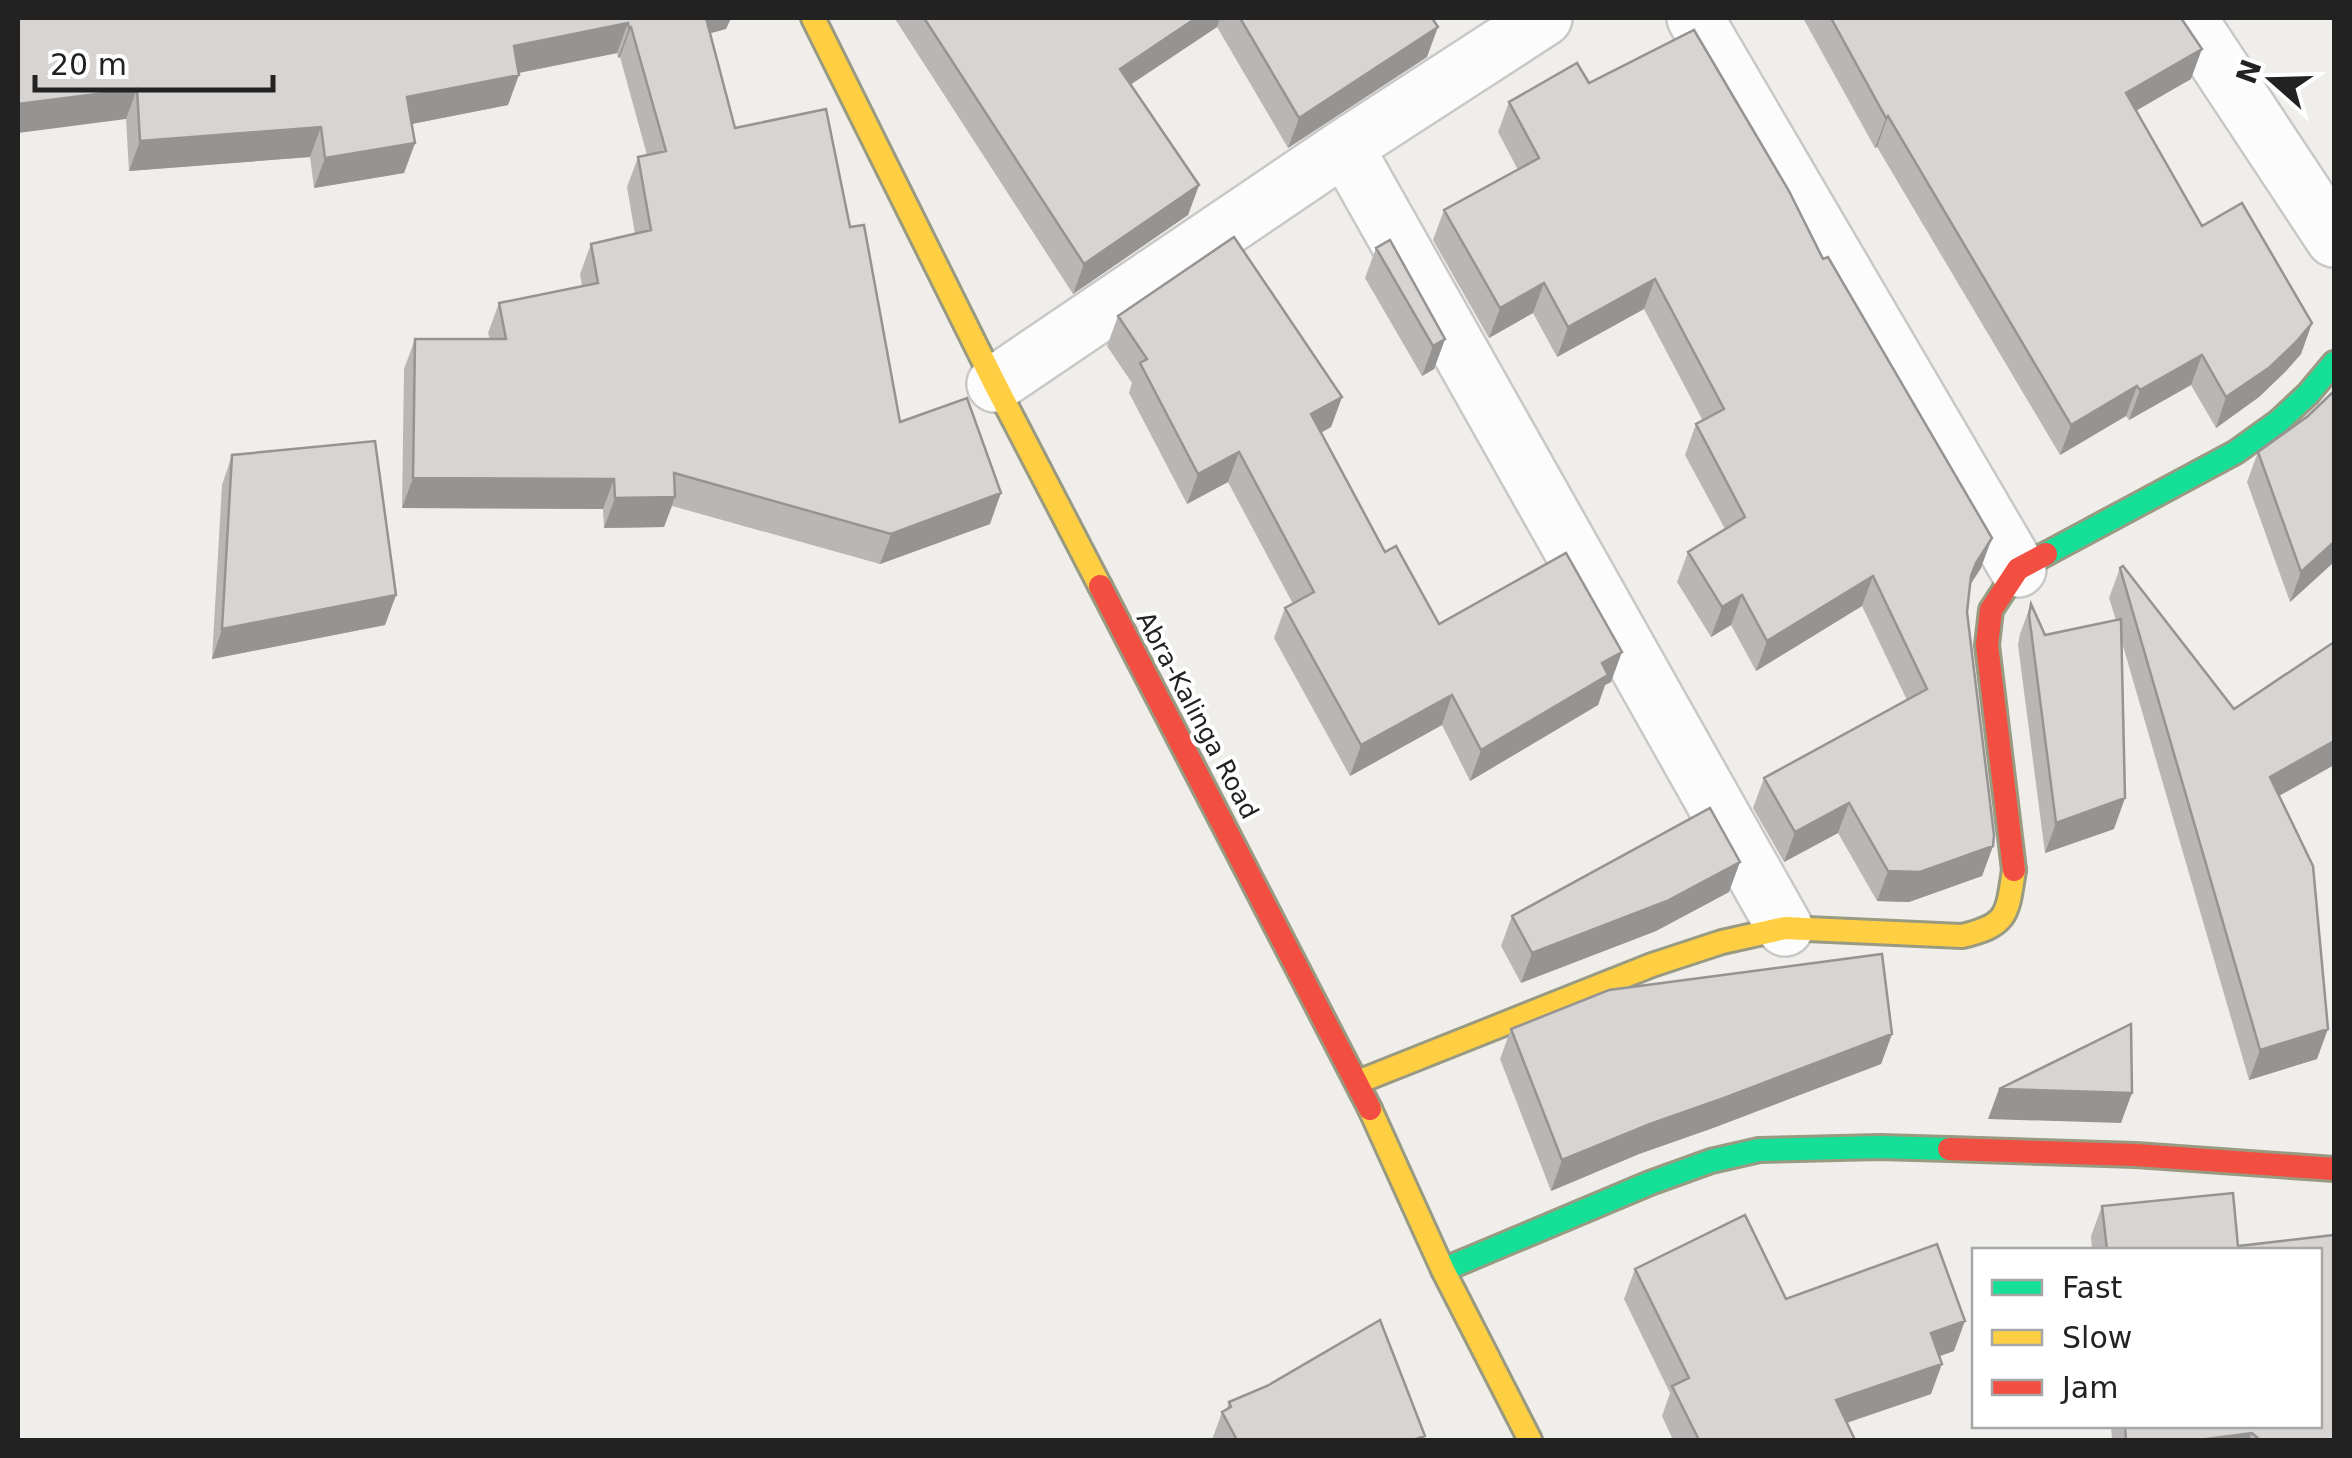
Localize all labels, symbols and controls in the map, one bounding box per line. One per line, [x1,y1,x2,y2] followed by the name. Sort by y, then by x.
[35,30,272,92] scale bar
[2222,30,2322,130] north arrow
[50,47,127,82] text: 20 m
[2229,55,2268,88] text: N
[1131,607,1264,824] street label: Abra-Kalinga Road
[1972,1248,2322,1428] legend
[2062,1270,2123,1305] text: Fast
[2062,1320,2132,1355] text: Slow
[2060,1370,2118,1405] text: Jam

